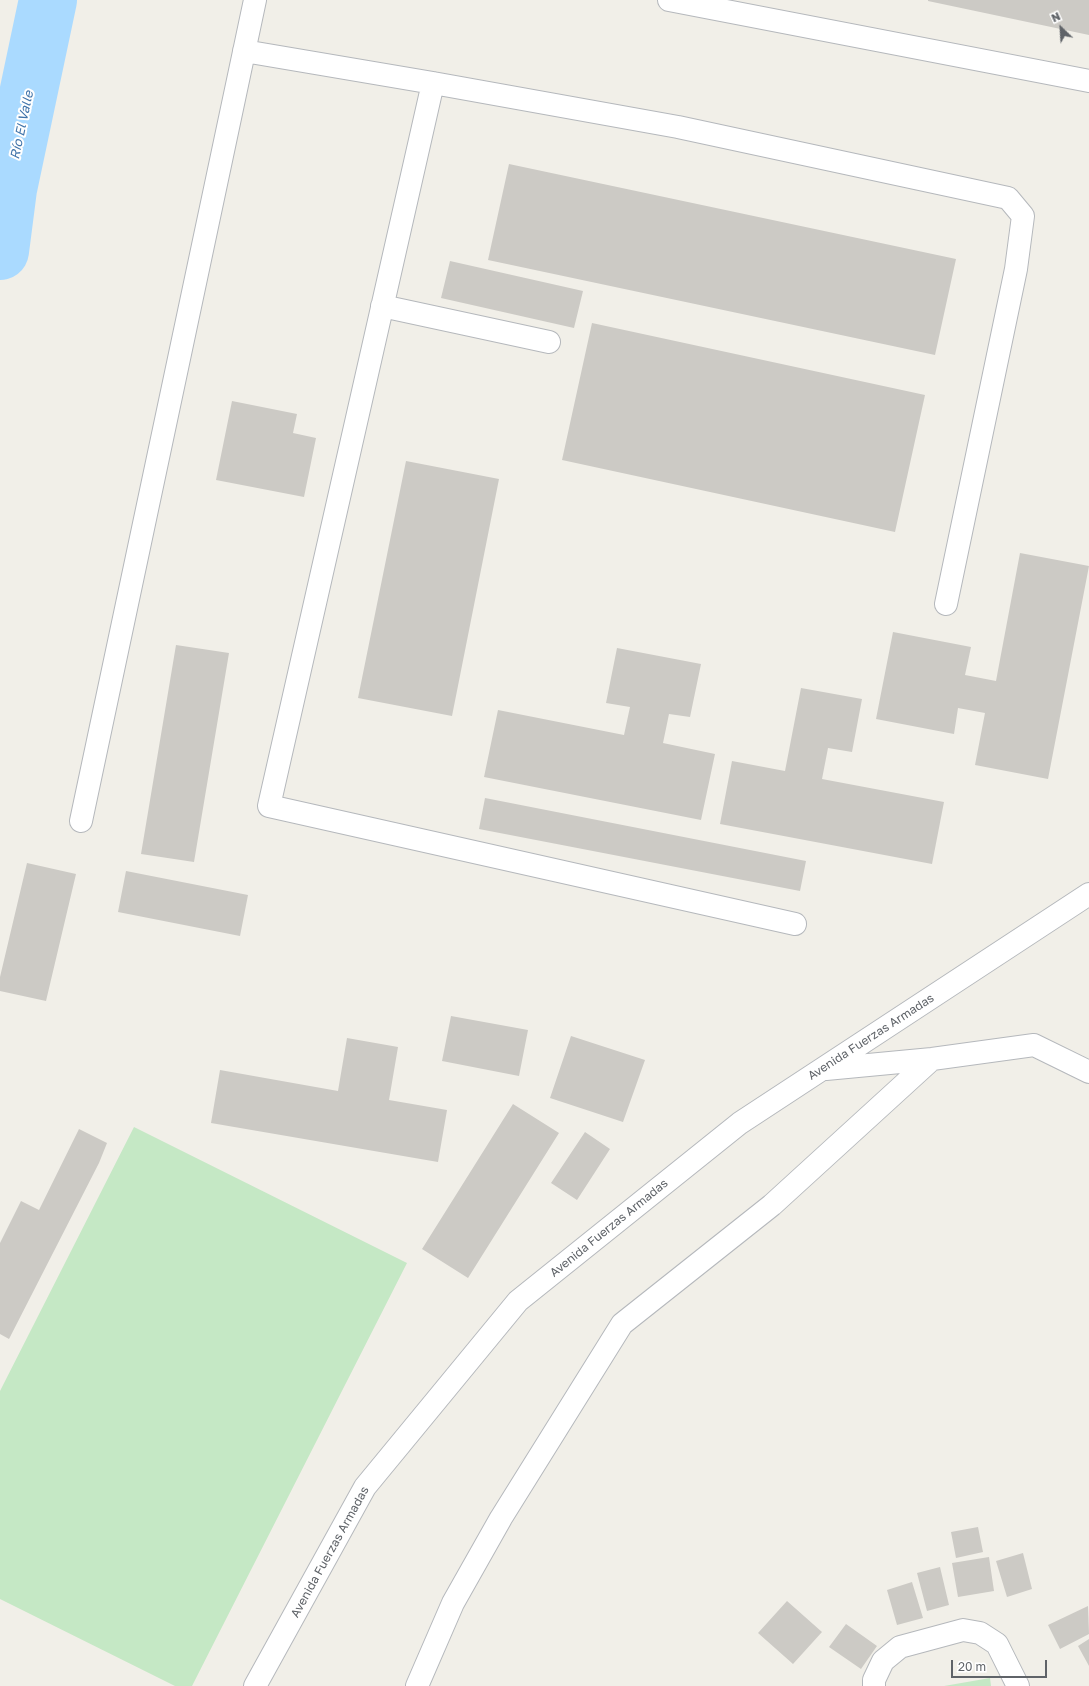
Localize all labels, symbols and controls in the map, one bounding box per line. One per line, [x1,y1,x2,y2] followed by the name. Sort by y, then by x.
[1041,8,1081,48] north arrow
[1049,9,1062,24] text: N
[7,89,37,161] water label: Río El Valle
[805,991,937,1083] street label: Avenida Fuerzas Armadas
[547,1176,671,1280] street label: Avenida Fuerzas Armadas
[288,1484,372,1620] street label: Avenida Fuerzas Armadas
[953,1652,1049,1678] scale bar
[958,1659,986,1674] text: 20 m

